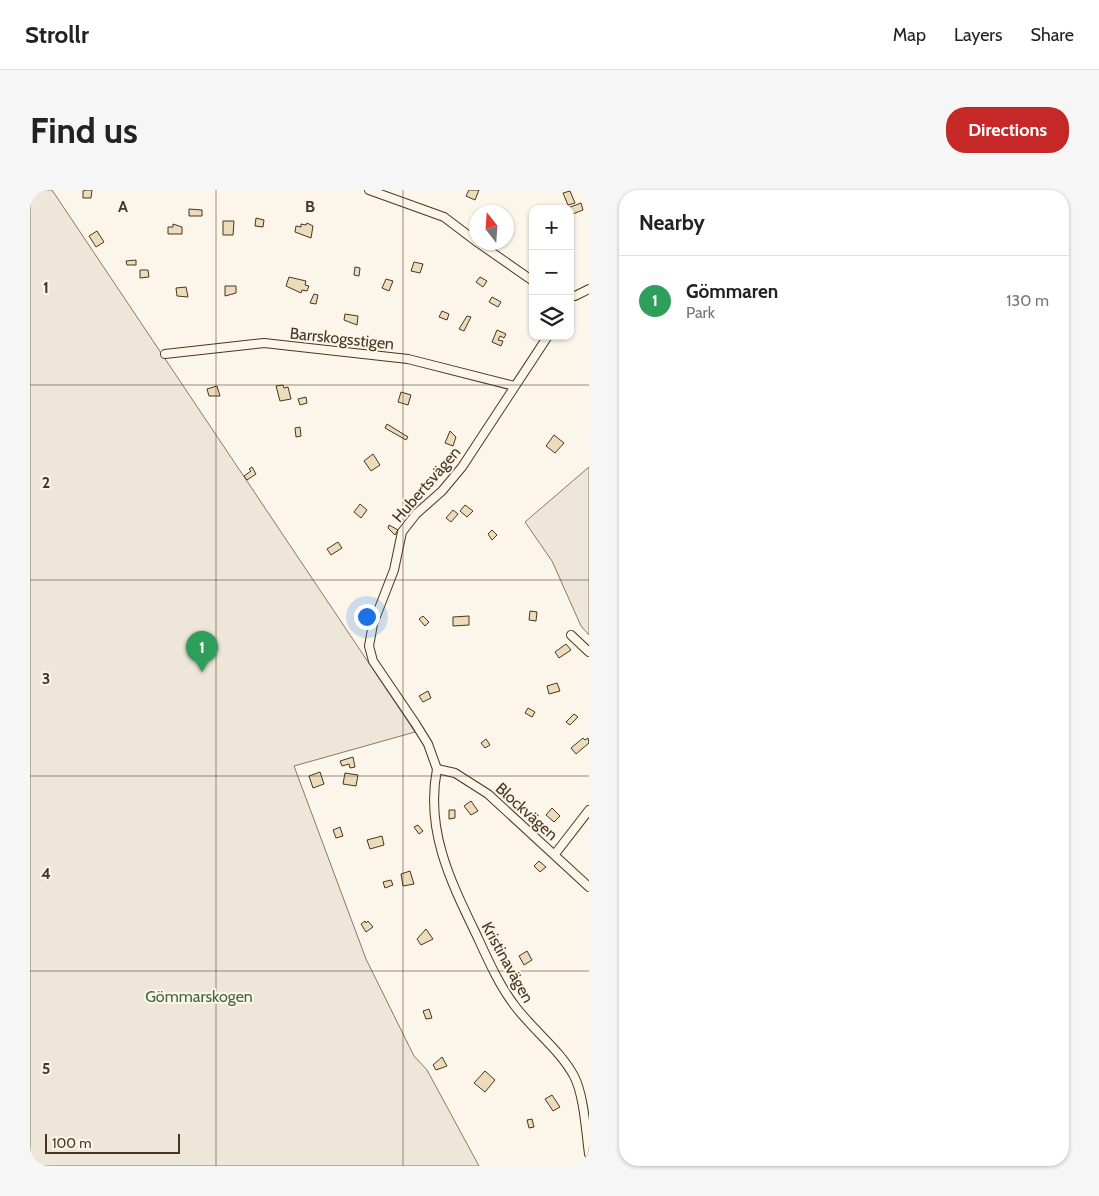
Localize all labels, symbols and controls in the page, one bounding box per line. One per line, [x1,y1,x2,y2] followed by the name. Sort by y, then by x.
[25,20,89,49] text: Strollr
[893,24,926,46] text: Map
[954,24,1003,46] text: Layers
[1031,24,1074,46] text: Share
[946,107,1069,153] button: Directions
[30,109,138,152] text: Find us
[118,197,128,216] text: A
[305,197,315,216] text: B
[469,205,514,250] north arrow
[529,205,574,340] map controls
[529,205,574,250] button: +
[639,210,705,235] text: Nearby
[529,250,574,295] button: −
[43,278,49,297] text: 1
[686,280,778,303] text: Gömmaren
[652,291,658,310] text: 1
[1006,291,1049,310] text: 130 m
[529,295,574,340] button: layers
[686,303,715,322] text: Park
[289,324,395,353] street label: Barrskogsstigen
[388,443,464,526] street label: Hubertsvägen
[42,473,50,492] text: 2
[354,604,380,630] your location
[186,631,218,672] pin: 1
[42,669,50,688] text: 3
[492,779,562,844] street label: Blockvägen
[41,864,51,883] text: 4
[477,918,538,1006] street label: Kristinavägen
[145,987,253,1006] park label: Gömmarskogen
[42,1059,50,1078] text: 5
[45,1131,180,1154] scale bar
[52,1134,92,1152] text: 100 m

